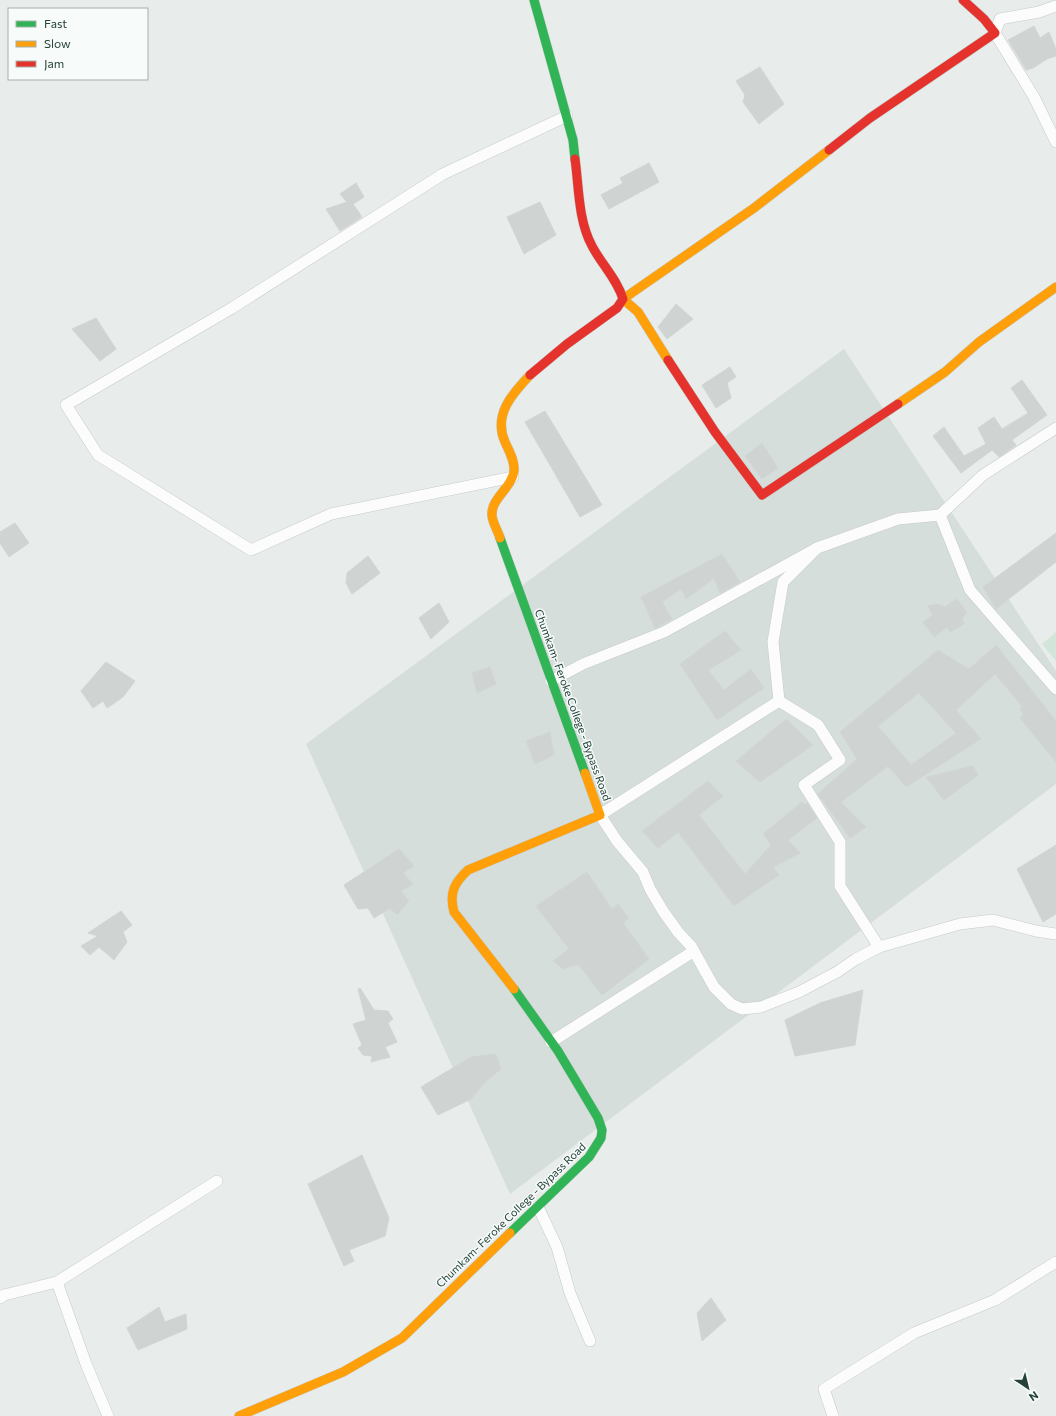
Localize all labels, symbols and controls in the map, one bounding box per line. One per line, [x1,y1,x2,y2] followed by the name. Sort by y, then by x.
[8,8,148,80] legend
[44,16,67,30] text: Fast
[44,36,71,50] text: Slow
[44,56,64,71] text: Jam
[533,607,614,802] street label: Chumkam- Feroke College - Bypass Road
[433,1140,588,1290] street label: Chumkam- Feroke College - Bypass Road
[1008,1368,1048,1408] north arrow
[1027,1389,1041,1404] text: N

